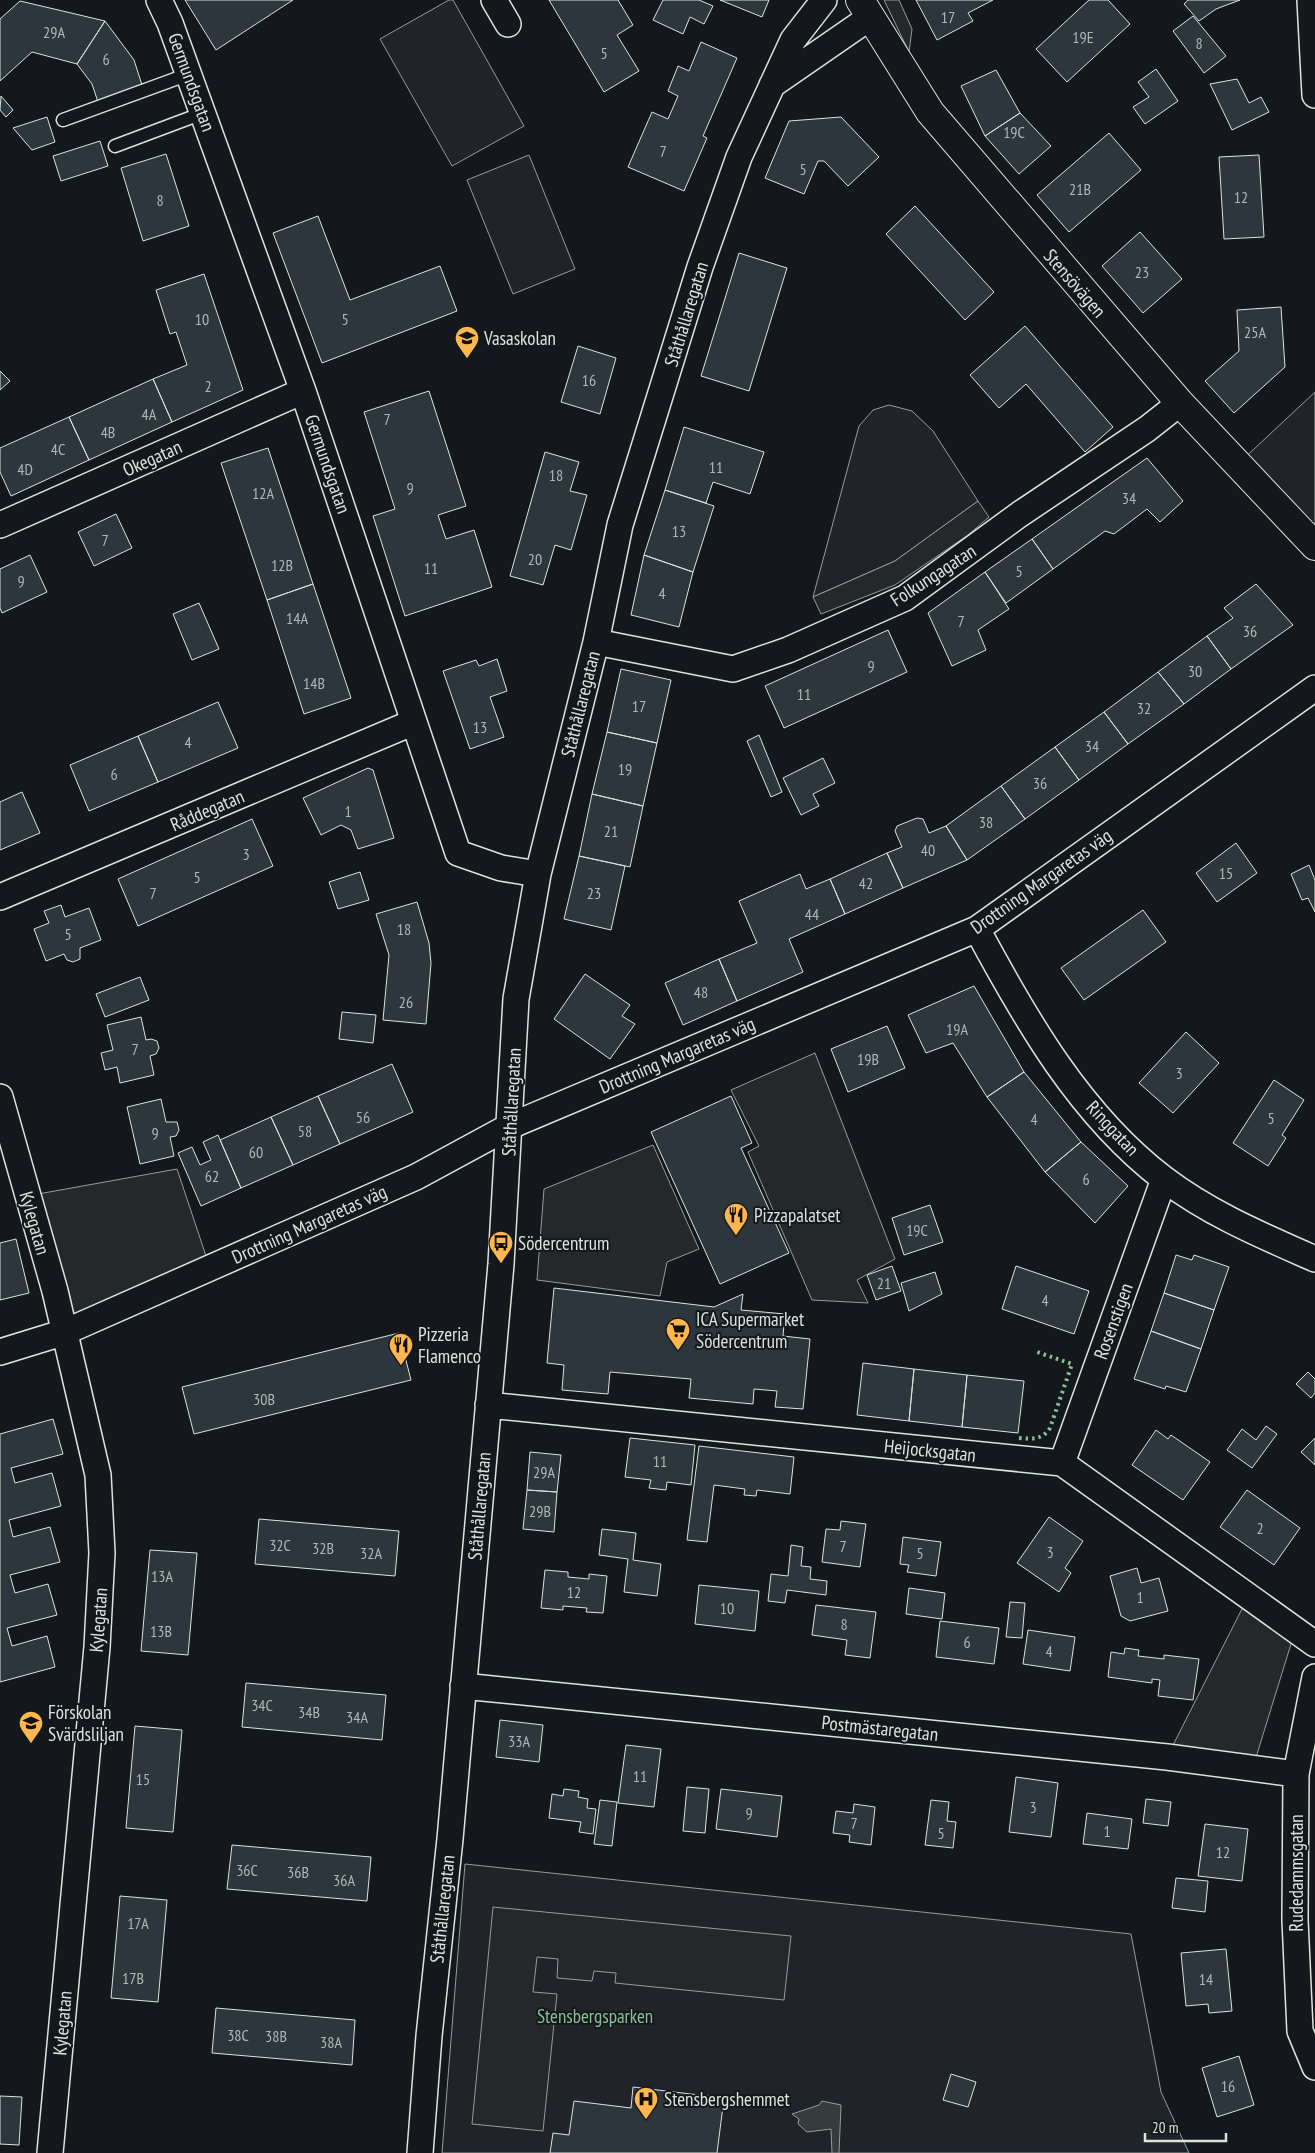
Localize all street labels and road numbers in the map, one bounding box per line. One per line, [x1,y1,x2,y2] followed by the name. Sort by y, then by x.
[163,30,221,134] street label: Germundsgatan
[1039,244,1111,322] street label: Stensövägen
[659,259,713,369] street label: Ståthållaregatan
[300,411,356,517] street label: Germundsgatan
[119,434,185,482] street label: Okegatan
[886,538,980,612] street label: Folkungagatan
[555,648,605,760] street label: Ståthållaregatan
[166,784,248,836] street label: Råddegatan
[966,823,1116,939] street label: Drottning Margaretas väg
[595,1011,759,1099] street label: Drottning Margaretas väg
[496,1047,526,1157] street label: Ståthållaregatan
[1081,1095,1145,1161] street label: Ringgatan
[228,1179,390,1269] street label: Drottning Margaretas väg
[15,1189,55,1257] street label: Kylegatan
[1088,1280,1138,1362] street label: Rosenstigen
[883,1433,977,1467] street label: Heijocksgatan
[462,1451,496,1561] street label: Ståthållaregatan
[84,1587,112,1653] street label: Kylegatan
[821,1710,939,1746] street label: Postmästaregatan
[1284,1814,1308,1932] street label: Rudedammsgatan
[424,1854,460,1964] street label: Ståthållaregatan
[47,1990,77,2056] street label: Kylegatan

